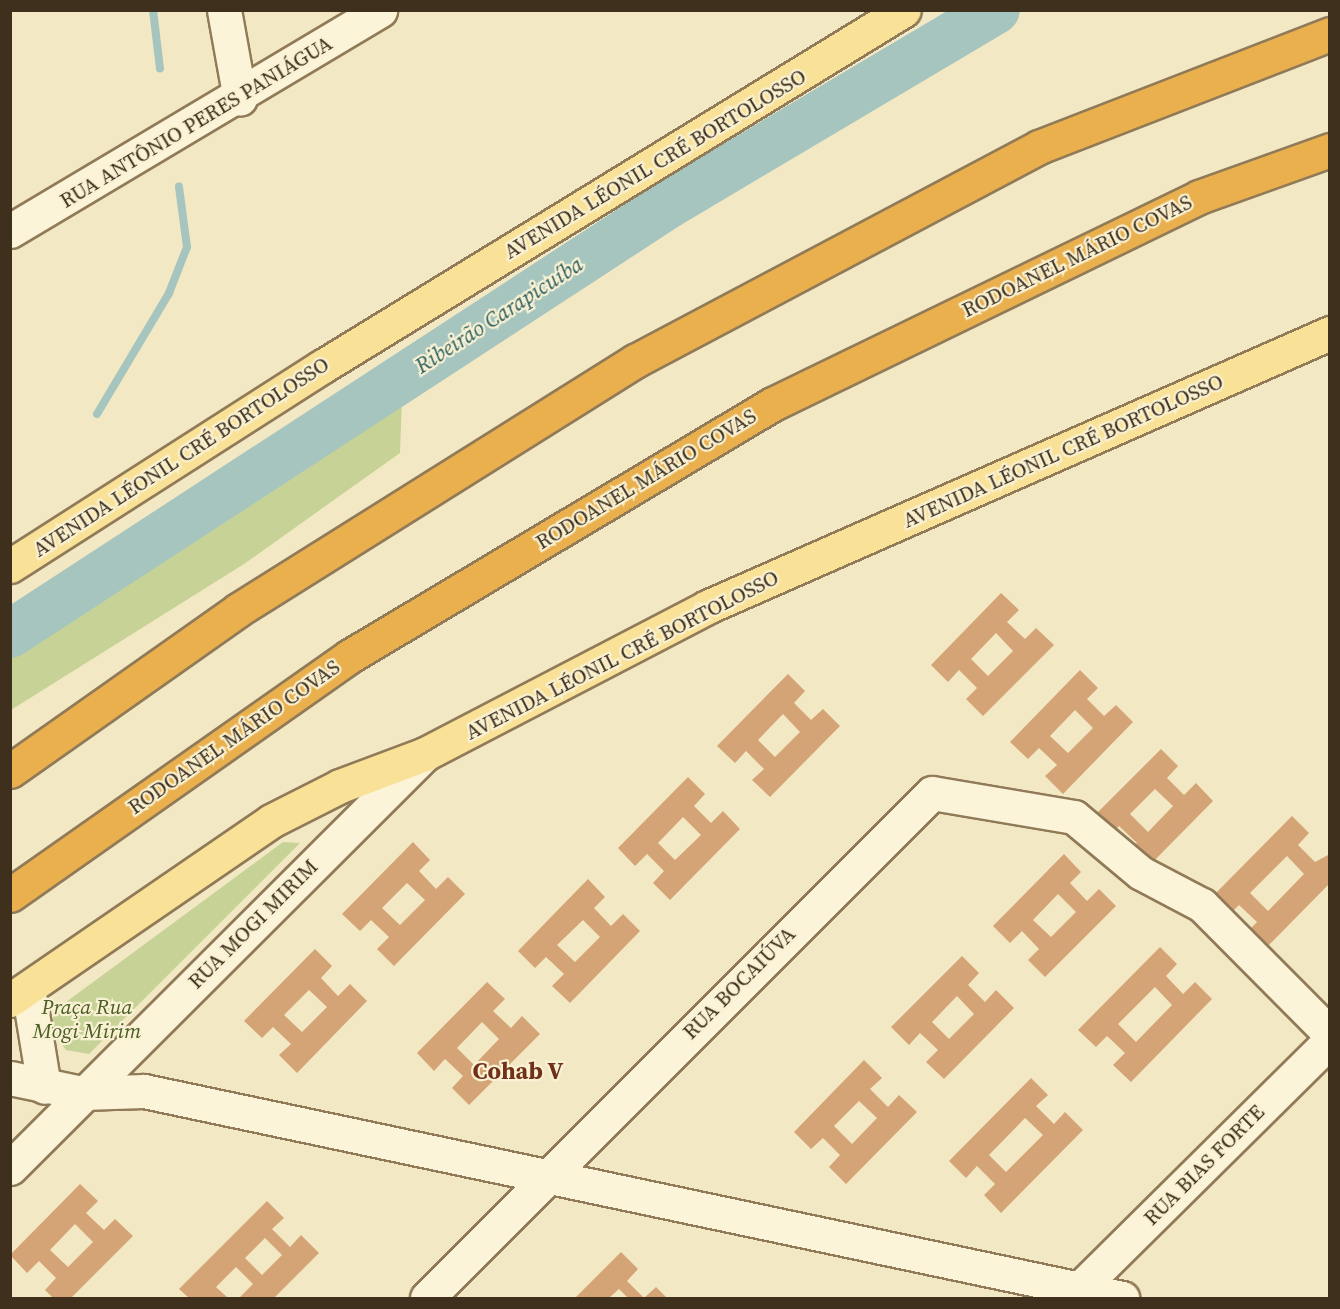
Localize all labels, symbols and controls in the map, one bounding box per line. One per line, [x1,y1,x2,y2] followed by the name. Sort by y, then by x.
[55,31,337,213] street label: RUA ANTÔNIO PERES PANIÁGUA
[499,64,811,264] street label: AVENIDA LÉONIL CRÉ BORTOLOSSO
[958,189,1196,323] street label: RODOANEL MÁRIO COVAS
[410,251,588,379] water label: Ribeirão Carapicuíba
[28,352,334,562] street label: AVENIDA LÉONIL CRÉ BORTOLOSSO
[899,369,1227,533] street label: AVENIDA LÉONIL CRÉ BORTOLOSSO
[531,403,761,555] street label: RODOANEL MÁRIO COVAS
[461,565,783,745] street label: AVENIDA LÉONIL CRÉ BORTOLOSSO
[123,654,345,820] street label: RODOANEL MÁRIO COVAS
[183,854,323,994] street label: RUA MOGI MIRIM
[678,922,800,1044] street label: RUA BOCAIÚVA
[33,994,141,1044] park label: Praça Rua Mogi Mirim
[472,1057,564,1085] district label: Cohab V
[1138,1099,1270,1231] street label: RUA BIAS FORTE

